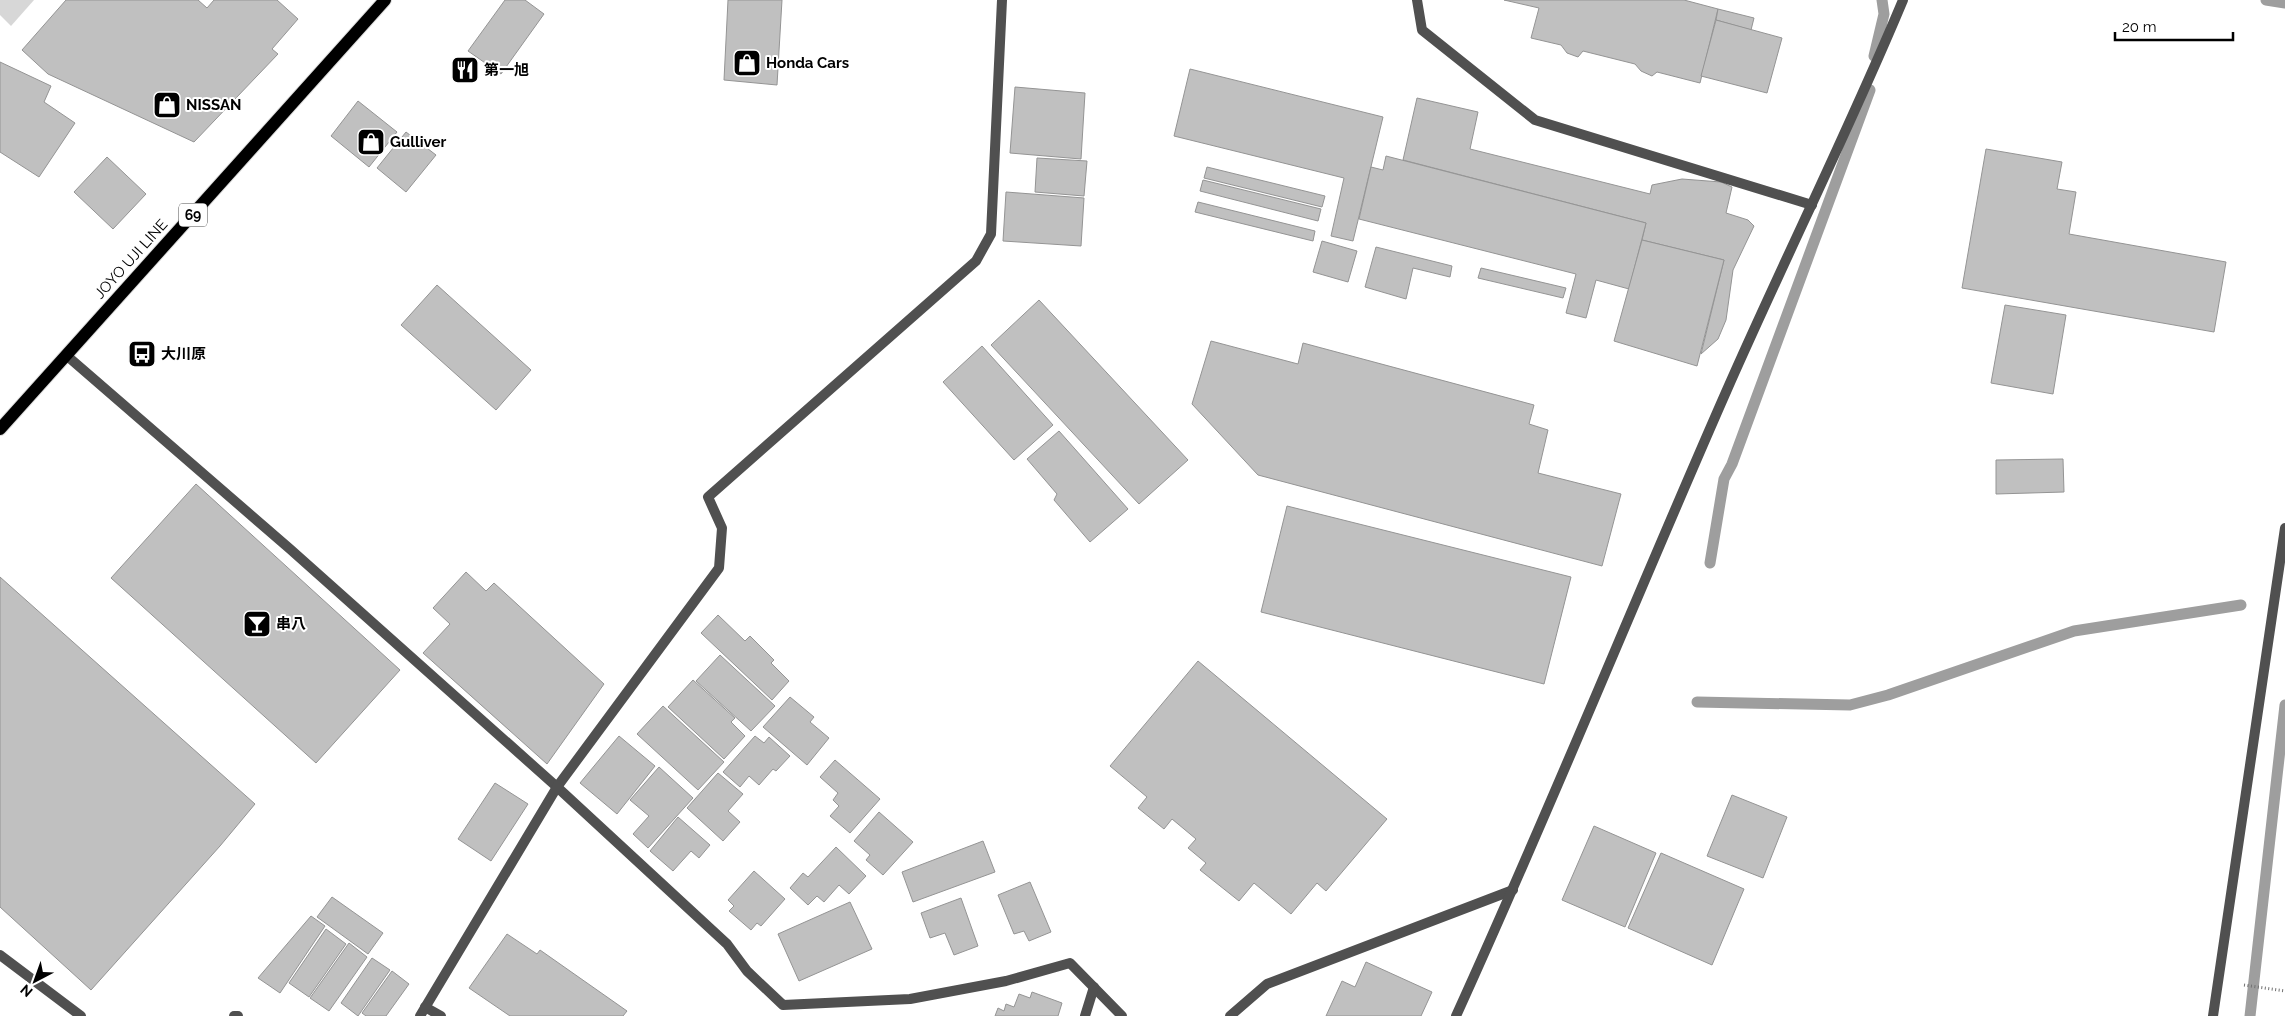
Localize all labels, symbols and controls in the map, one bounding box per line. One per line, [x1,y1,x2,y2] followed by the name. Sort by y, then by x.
[2115,10,2232,42] scale bar
[2122,18,2157,36] text: 20 m
[732,48,762,78] shop icon: Honda Cars
[766,54,849,72] place label: Honda Cars
[450,55,480,85] restaurant icon: 第一旭
[484,61,529,79] place label: 第一旭
[152,90,182,120] shop icon: NISSAN
[186,96,241,114] place label: NISSAN
[356,127,386,157] shop icon: Gulliver
[390,133,446,151] place label: Gulliver
[179,204,207,226] road number: 69
[91,216,171,302] street label: JOYO UJI LINE
[127,339,157,369] bus stop icon: 大川原
[161,345,206,363] place label: 大川原
[242,609,272,639] bar icon: 串八
[276,615,306,633] place label: 串八
[10,956,60,1006] north arrow
[17,981,36,1000] text: N

